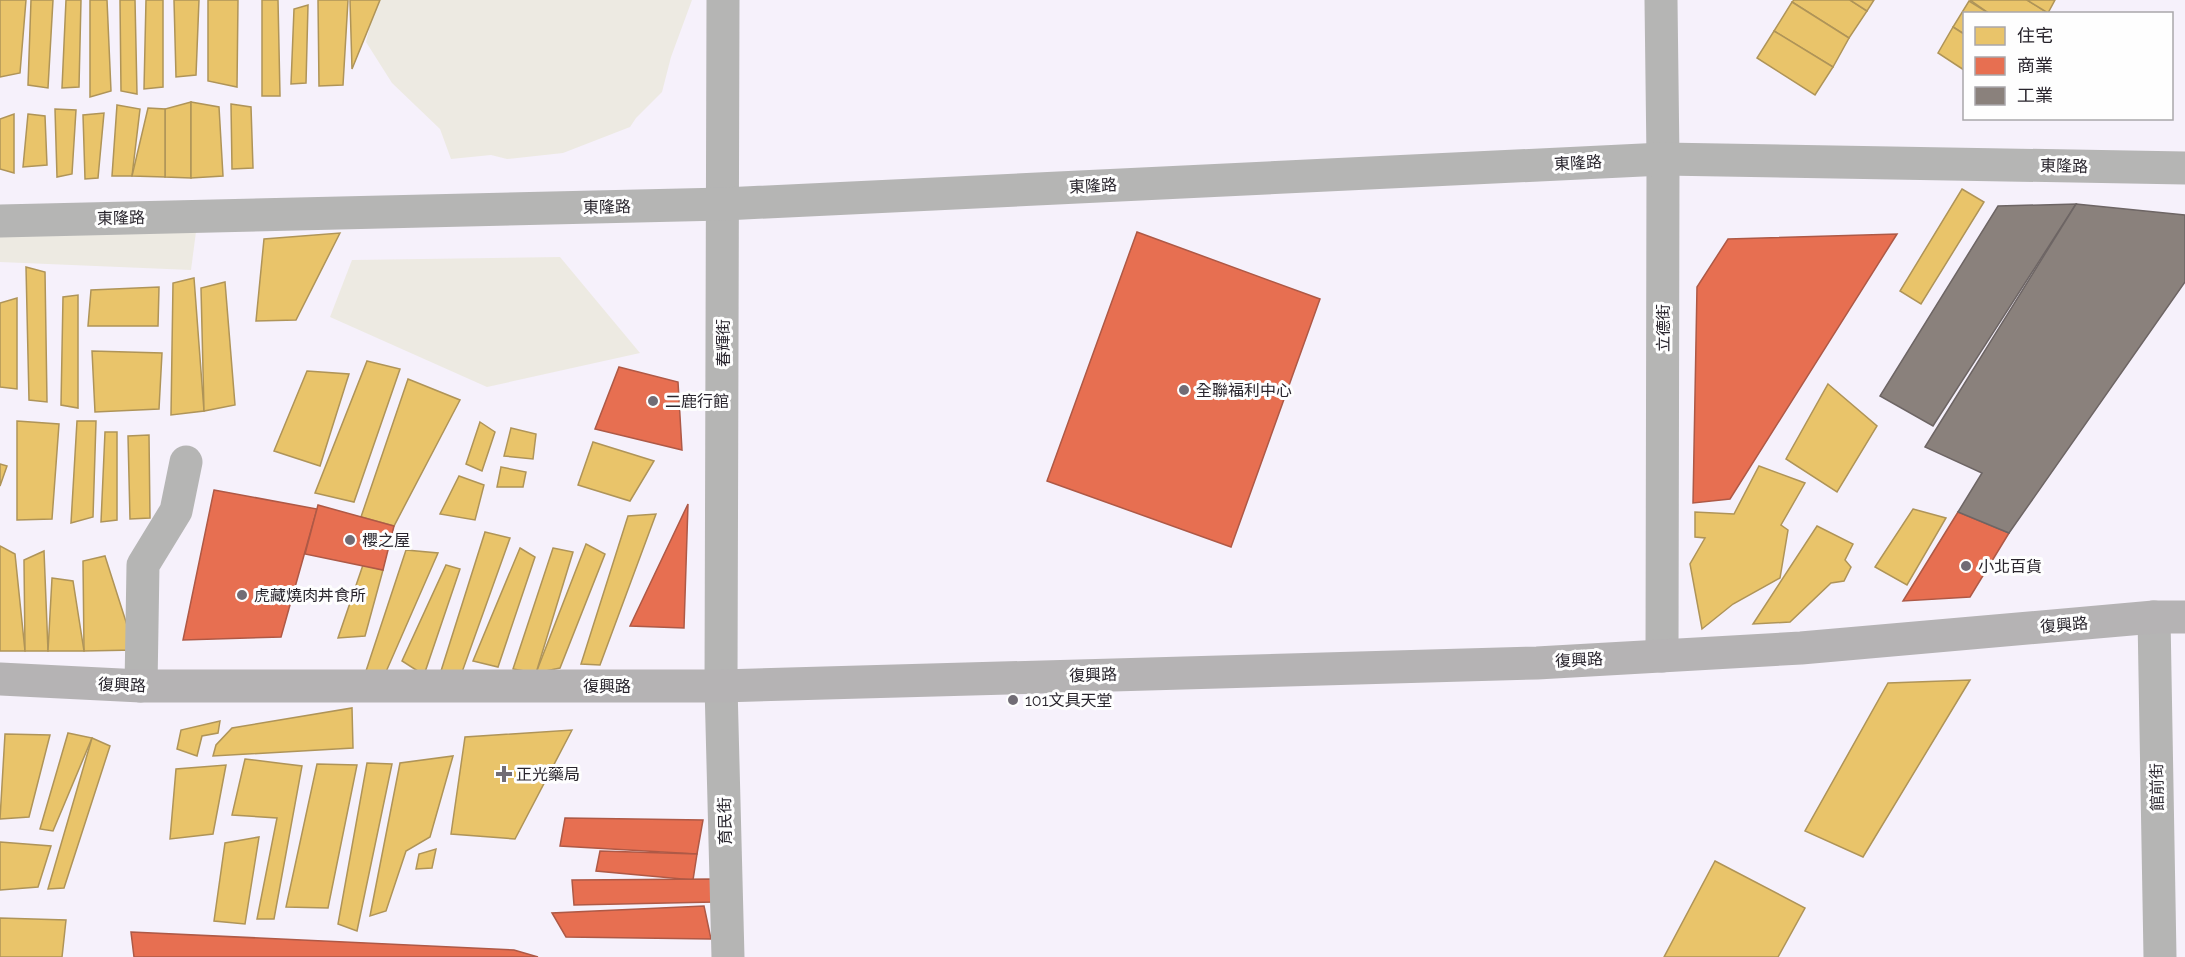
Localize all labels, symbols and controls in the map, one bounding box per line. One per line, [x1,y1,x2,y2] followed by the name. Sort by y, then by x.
[1963,12,2173,120] legend
[2017,25,2053,46] text: 住宅
[2017,55,2053,76] text: 商業
[2017,85,2053,106] text: 工業
[1554,152,1602,174] street label: 東隆路
[2040,156,2088,176] street label: 東隆路
[1069,175,1117,197] street label: 東隆路
[583,197,631,217] street label: 東隆路
[97,208,145,228] street label: 東隆路
[1654,304,1673,352] street label: 立德街
[714,319,733,367] street label: 春輝街
[1196,381,1292,400] place label: 全聯福利中心
[1177,383,1191,397] marker: 全聯福利中心
[665,392,729,411] place label: 二鹿行館
[646,394,660,408] marker: 二鹿行館
[362,531,410,550] place label: 櫻之屋
[343,533,357,547] marker: 櫻之屋
[1978,557,2042,576] place label: 小北百貨
[1959,559,1973,573] marker: 小北百貨
[254,586,366,605] place label: 虎藏燒肉丼食所
[235,588,249,602] marker: 虎藏燒肉丼食所
[2039,613,2089,637] street label: 復興路
[1555,649,1603,671] street label: 復興路
[1069,665,1117,685] street label: 復興路
[98,675,146,695] street label: 復興路
[583,677,631,696] street label: 復興路
[1025,691,1113,710] place label: 101文具天堂
[1006,693,1020,707] marker: 101文具天堂
[2147,763,2167,811] street label: 館前街
[516,765,580,784] place label: 正光藥局
[497,767,511,781] marker: 正光藥局
[715,797,735,845] street label: 育民街

